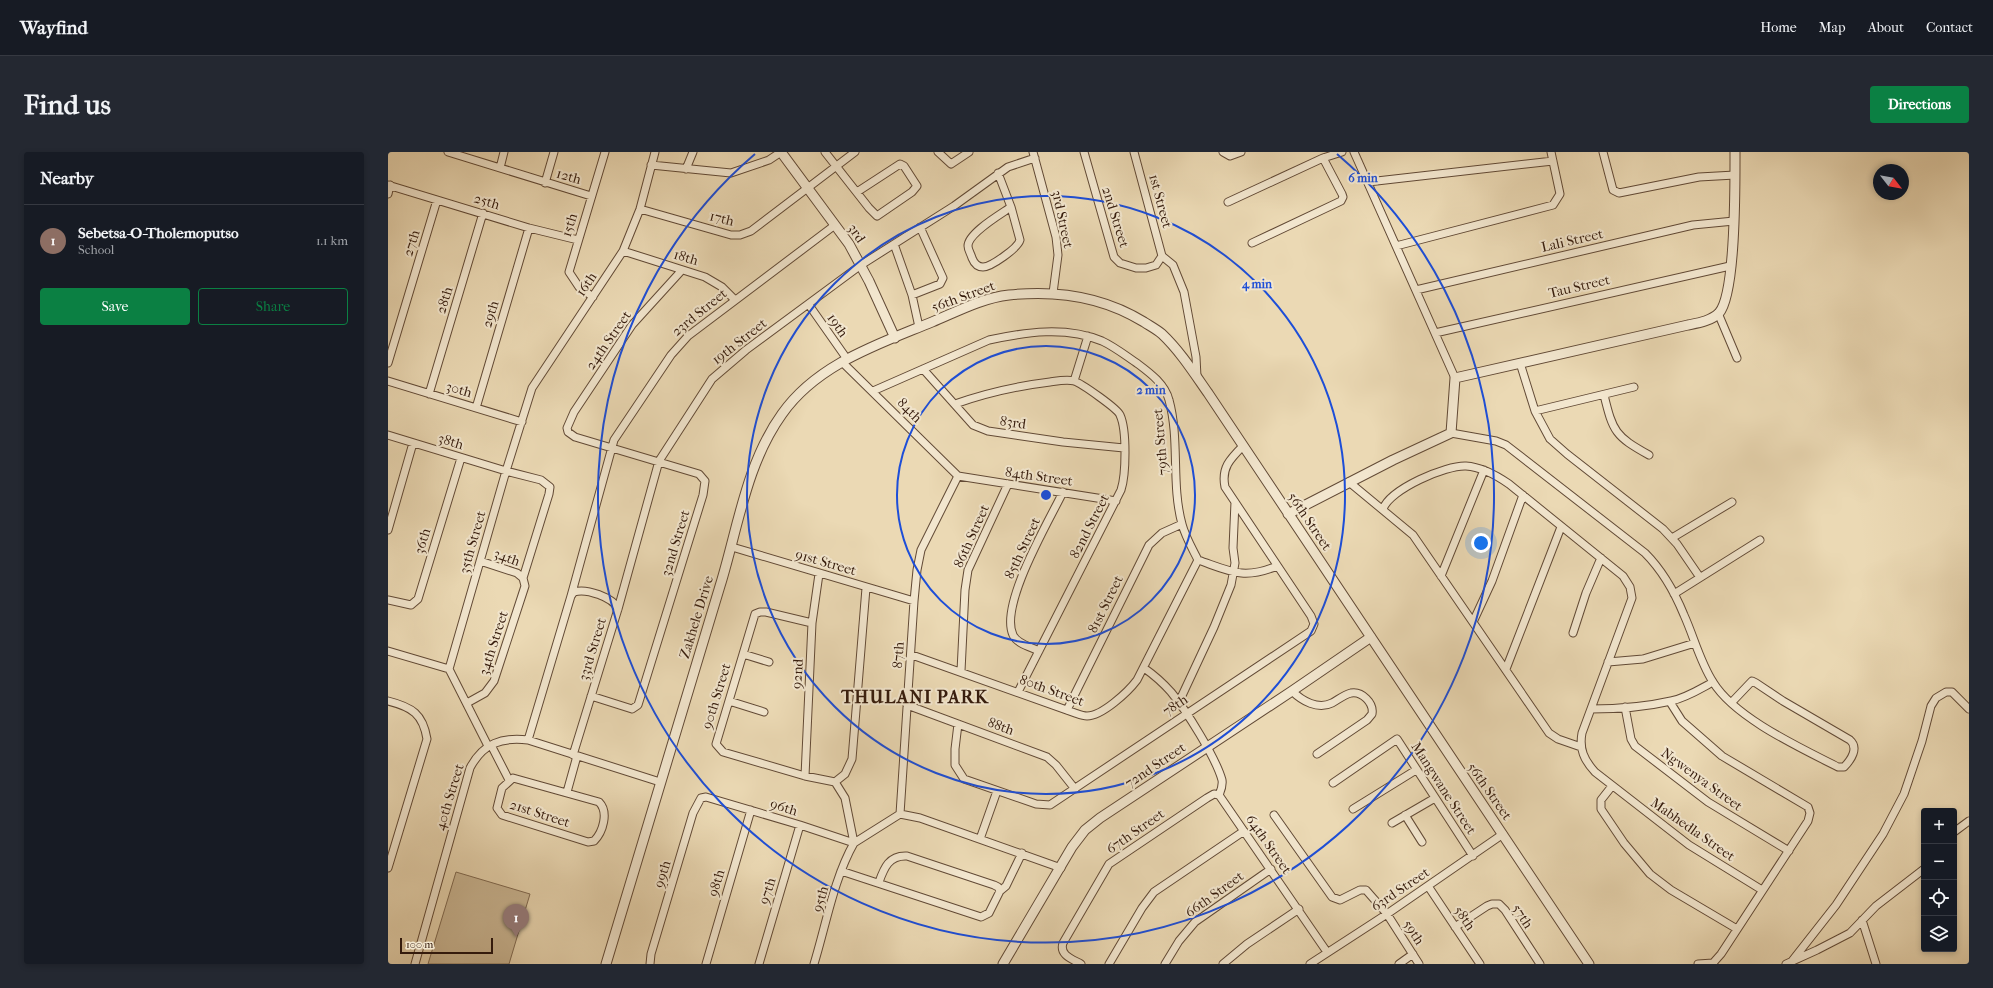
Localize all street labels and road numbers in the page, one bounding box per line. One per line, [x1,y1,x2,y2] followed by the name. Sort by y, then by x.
[554,165,583,188] street label: 12th
[1145,172,1176,230] street label: 1st Street
[1098,185,1133,250] street label: 2nd Street
[1048,188,1077,250] street label: 3rd Street
[472,190,502,213] street label: 25th
[708,207,736,230] street label: 17th
[558,211,581,239] street label: 15th
[844,221,869,246] street label: 3rd
[1540,225,1605,256] street label: Lali Street
[399,228,424,258] street label: 27th
[671,246,700,269] street label: 18th
[572,269,601,300] street label: 16th
[1547,271,1612,302] street label: Tau Street
[929,277,997,316] street label: 56th Street
[432,285,457,316] street label: 28th
[668,285,730,340] street label: 23rd Street
[478,298,503,330] street label: 29th
[582,307,635,373] street label: 24th Street
[823,310,852,341] street label: 19th
[708,315,770,368] street label: 19th Street
[444,378,474,401] street label: 30th
[894,394,926,426] street label: 84th
[1149,408,1172,476] street label: 79th Street
[999,412,1027,433] street label: 83rd
[436,430,466,453] street label: 38th
[1004,463,1074,490] street label: 84th Street
[1284,489,1335,554] street label: 56th Street
[1066,491,1113,561] street label: 82nd Street
[950,502,993,570] street label: 86th Street
[657,508,694,578] street label: 32nd Street
[455,509,490,576] street label: 35th Street
[1001,515,1044,582] street label: 85th Street
[411,526,434,556] street label: 36th
[491,545,522,570] street label: 34th
[794,546,858,579] street label: 91st Street
[1084,573,1127,636] street label: 81st Street
[676,574,717,661] street label: Zakhele Drive
[475,609,512,678] street label: 34th Street
[575,616,610,683] street label: 33rd Street
[889,641,908,669] street label: 87th
[788,658,807,690] street label: 92nd
[698,661,735,731] street label: 90th Street
[1017,671,1086,710] street label: 80th Street
[1159,691,1191,720] street label: 78th
[985,714,1017,739] street label: 88th
[1122,739,1189,792] street label: 72nd Street
[1407,739,1480,838] street label: Mangwane Street
[1658,744,1746,815] street label: Ngwenya Street
[1464,759,1516,823] street label: 56th Street
[431,762,468,833] street label: 40th Street
[1647,794,1738,865] street label: Mabhedla Street
[768,795,800,820] street label: 96th
[508,796,572,831] street label: 21st Street
[1103,805,1168,858] street label: 67th Street
[1242,811,1295,877] street label: 64th Street
[650,858,675,890] street label: 99th
[1368,864,1433,915] street label: 63rd Street
[705,868,728,899] street label: 98th
[1182,868,1247,921] street label: 66th Street
[755,876,780,907] street label: 97th
[809,884,832,914] street label: 95th
[1508,901,1537,932] street label: 57th
[1450,903,1479,934] street label: 58th
[1399,917,1428,948] street label: 59th

